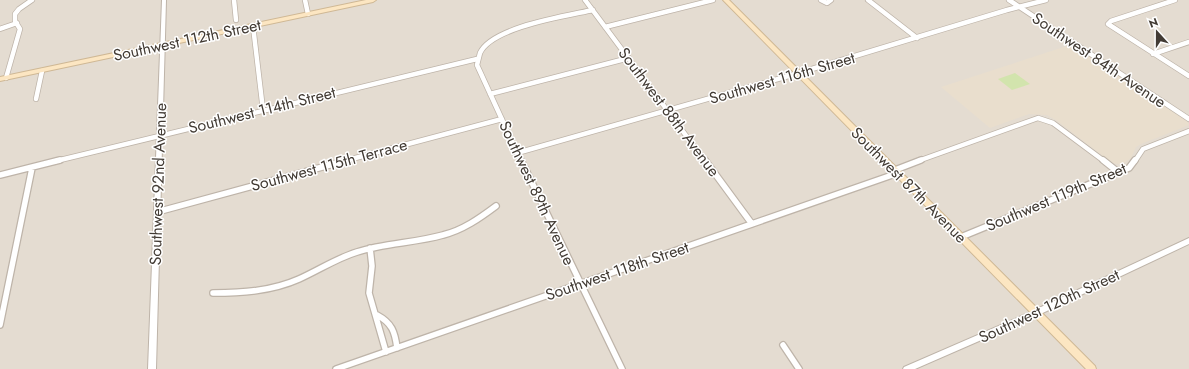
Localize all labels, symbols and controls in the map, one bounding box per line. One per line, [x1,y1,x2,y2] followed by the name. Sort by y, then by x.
[1027,7,1171,113] street label: Southwest 84th Avenue
[1137,12,1177,52] north arrow
[111,13,263,67] street label: Southwest 112th Street
[1146,14,1160,32] text: N
[613,43,725,181] street label: Southwest 88th Avenue
[706,46,858,110] street label: Southwest 116th Street
[186,81,338,139] street label: Southwest 114th Street
[144,102,172,266] street label: Southwest 92nd Avenue
[493,117,581,269] street label: Southwest 89th Avenue
[846,122,972,248] street label: Southwest 87th Avenue
[248,133,410,197] street label: Southwest 115th Terrace
[982,157,1130,237] street label: Southwest 119th Street
[542,236,692,306] street label: Southwest 118th Street
[975,263,1123,349] street label: Southwest 120th Street

